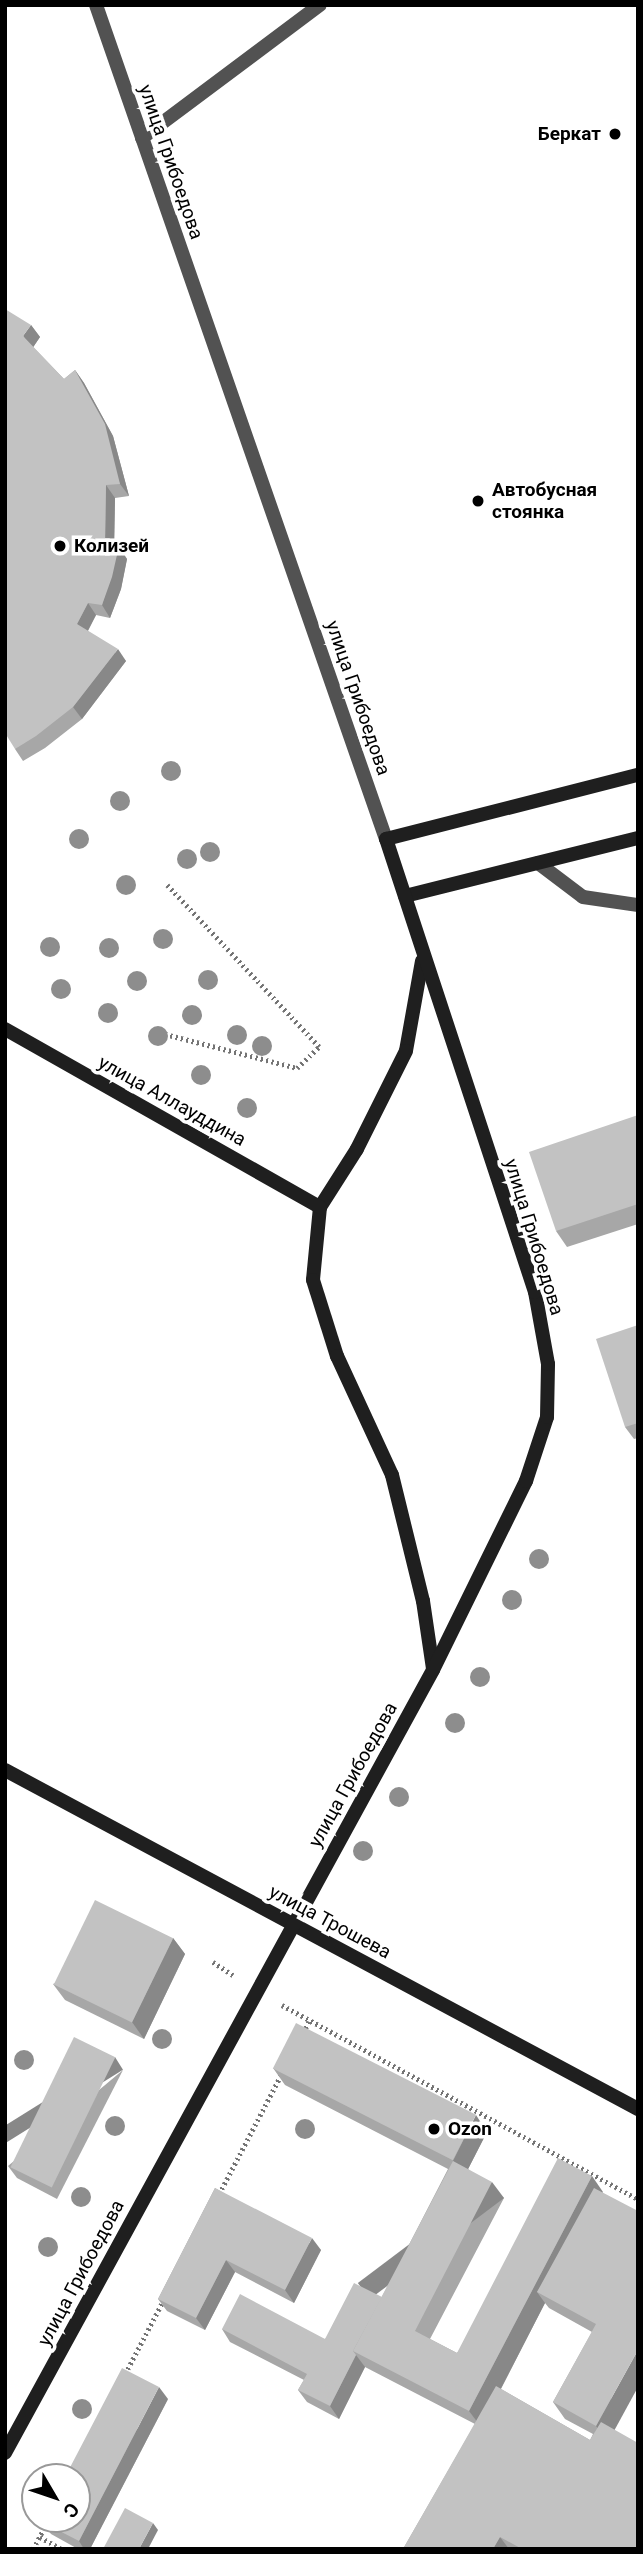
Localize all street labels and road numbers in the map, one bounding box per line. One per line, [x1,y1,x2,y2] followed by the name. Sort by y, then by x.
[134,82,208,242] street label: улица Грибоедова
[321,618,395,778] street label: улица Грибоедова
[94,1051,250,1151] street label: улица Аллауддина
[499,1156,569,1318] street label: улица Грибоедова
[304,1699,402,1851] street label: улица Грибоедова
[265,1880,395,1964] street label: улица Трошева
[33,2196,129,2350] street label: улица Грибоедова

